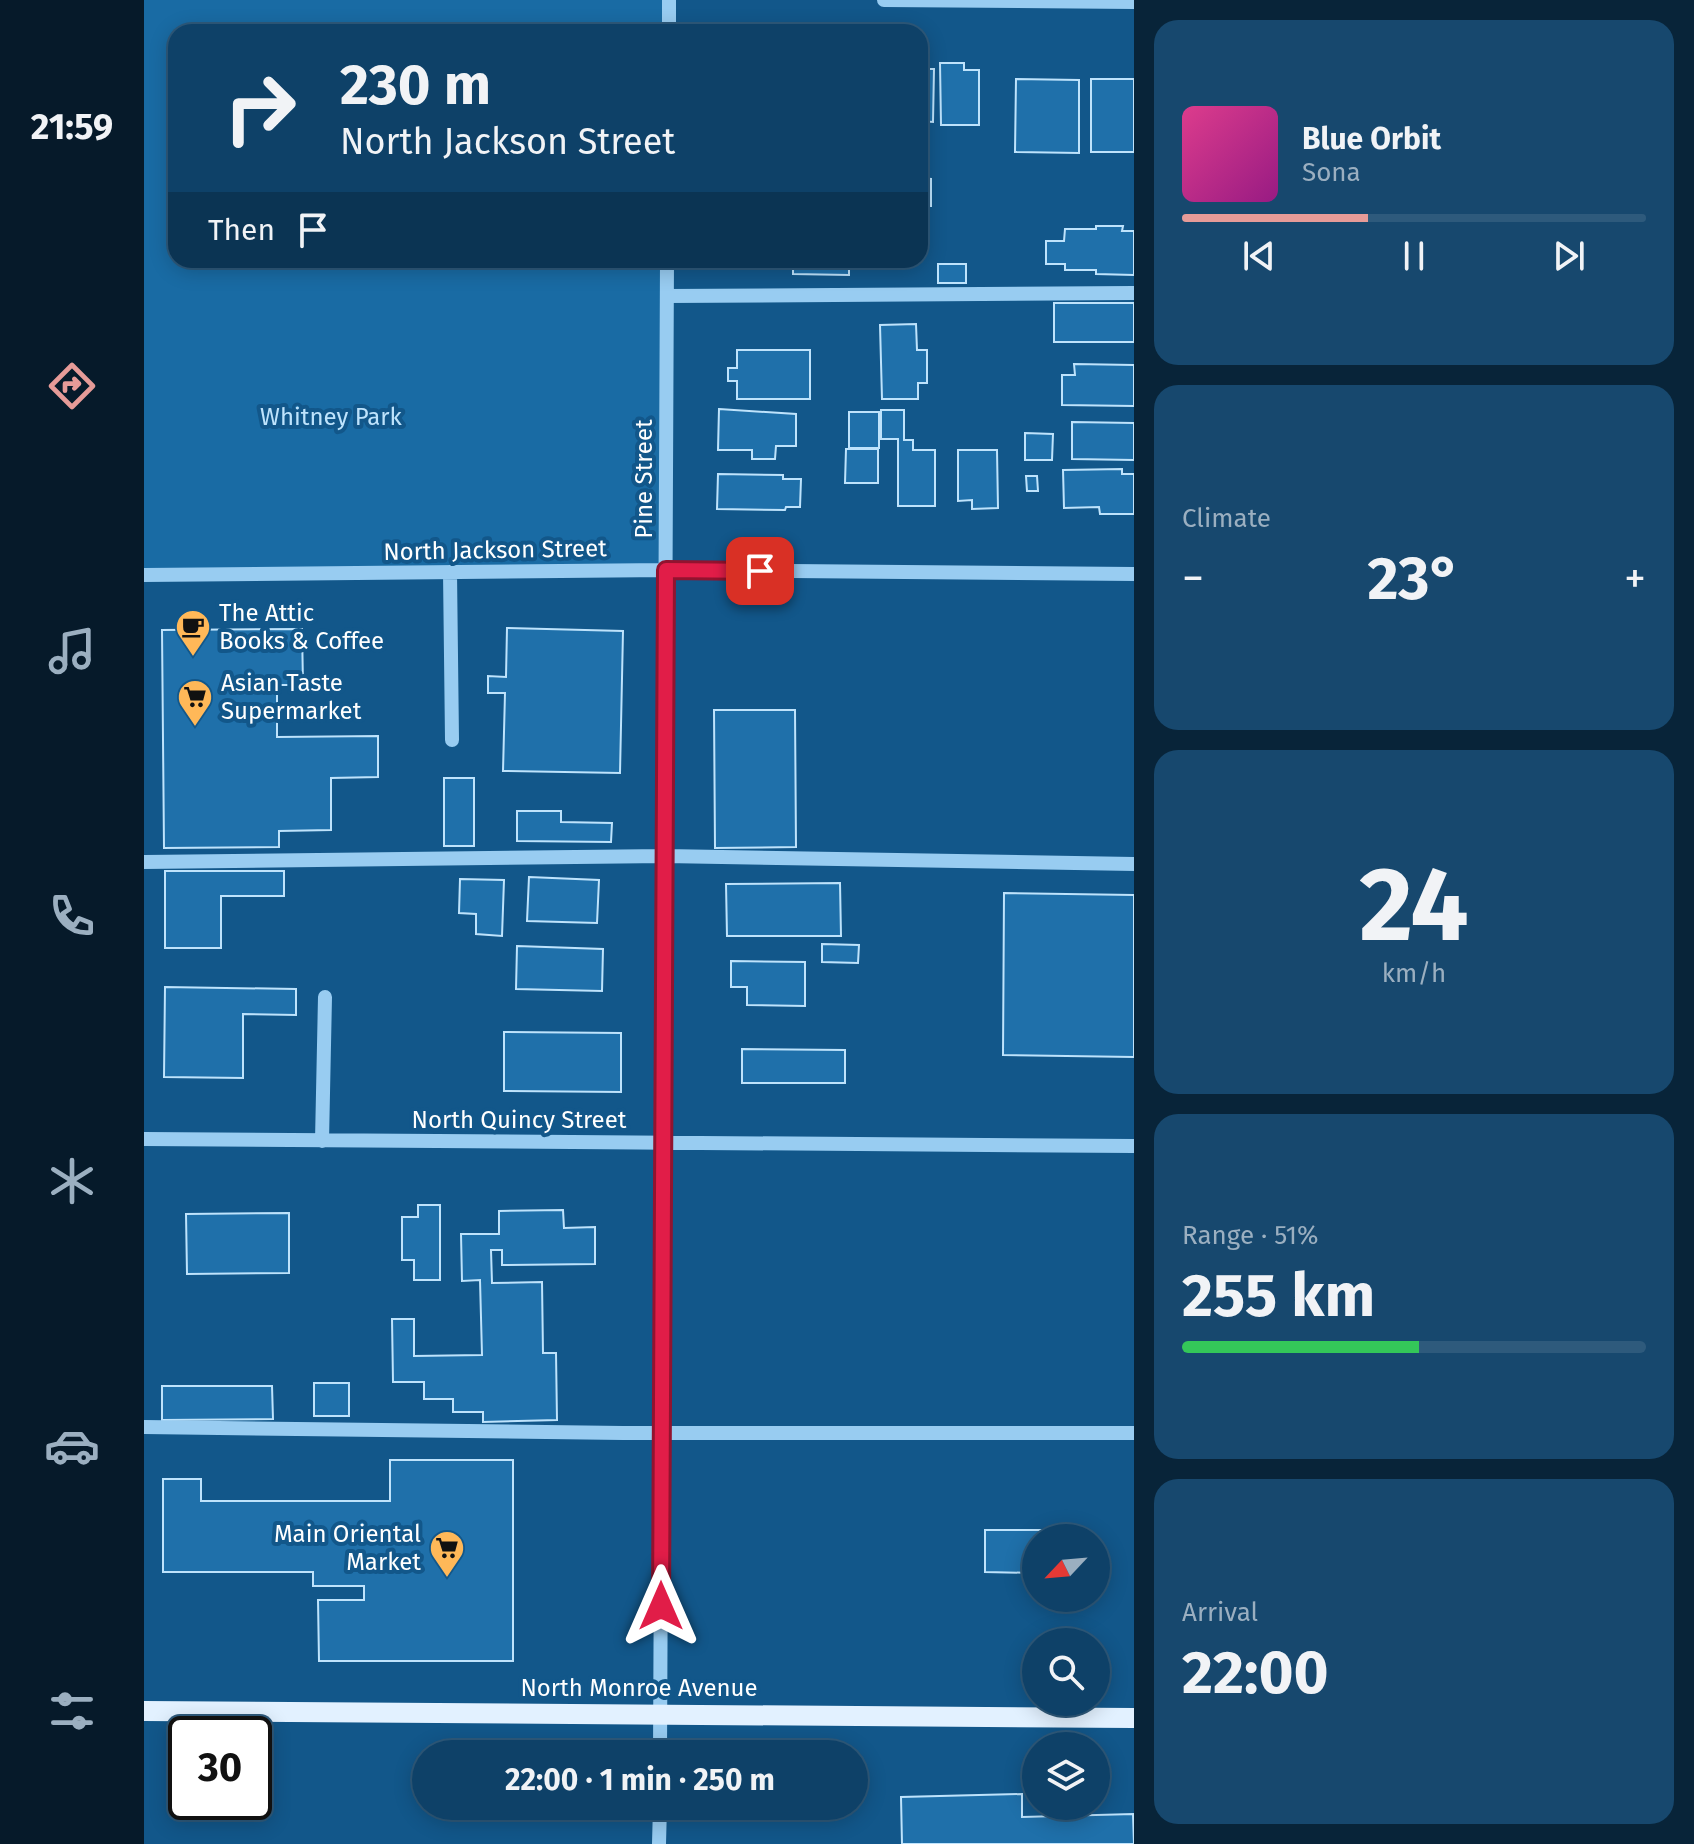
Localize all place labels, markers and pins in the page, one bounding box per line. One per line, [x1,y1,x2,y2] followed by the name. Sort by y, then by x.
[726,537,794,605] pin
[219,599,384,655] place label: The Attic Books & Coffee
[174,608,212,658] cafe icon: The Attic Books & Coffee
[221,669,362,725] place label: Asian Taste Supermarket
[176,678,214,728] supermarket icon: Asian Taste Supermarket
[274,1520,421,1576] place label: Main Oriental Market
[428,1529,466,1579] supermarket icon: Main Oriental Market

